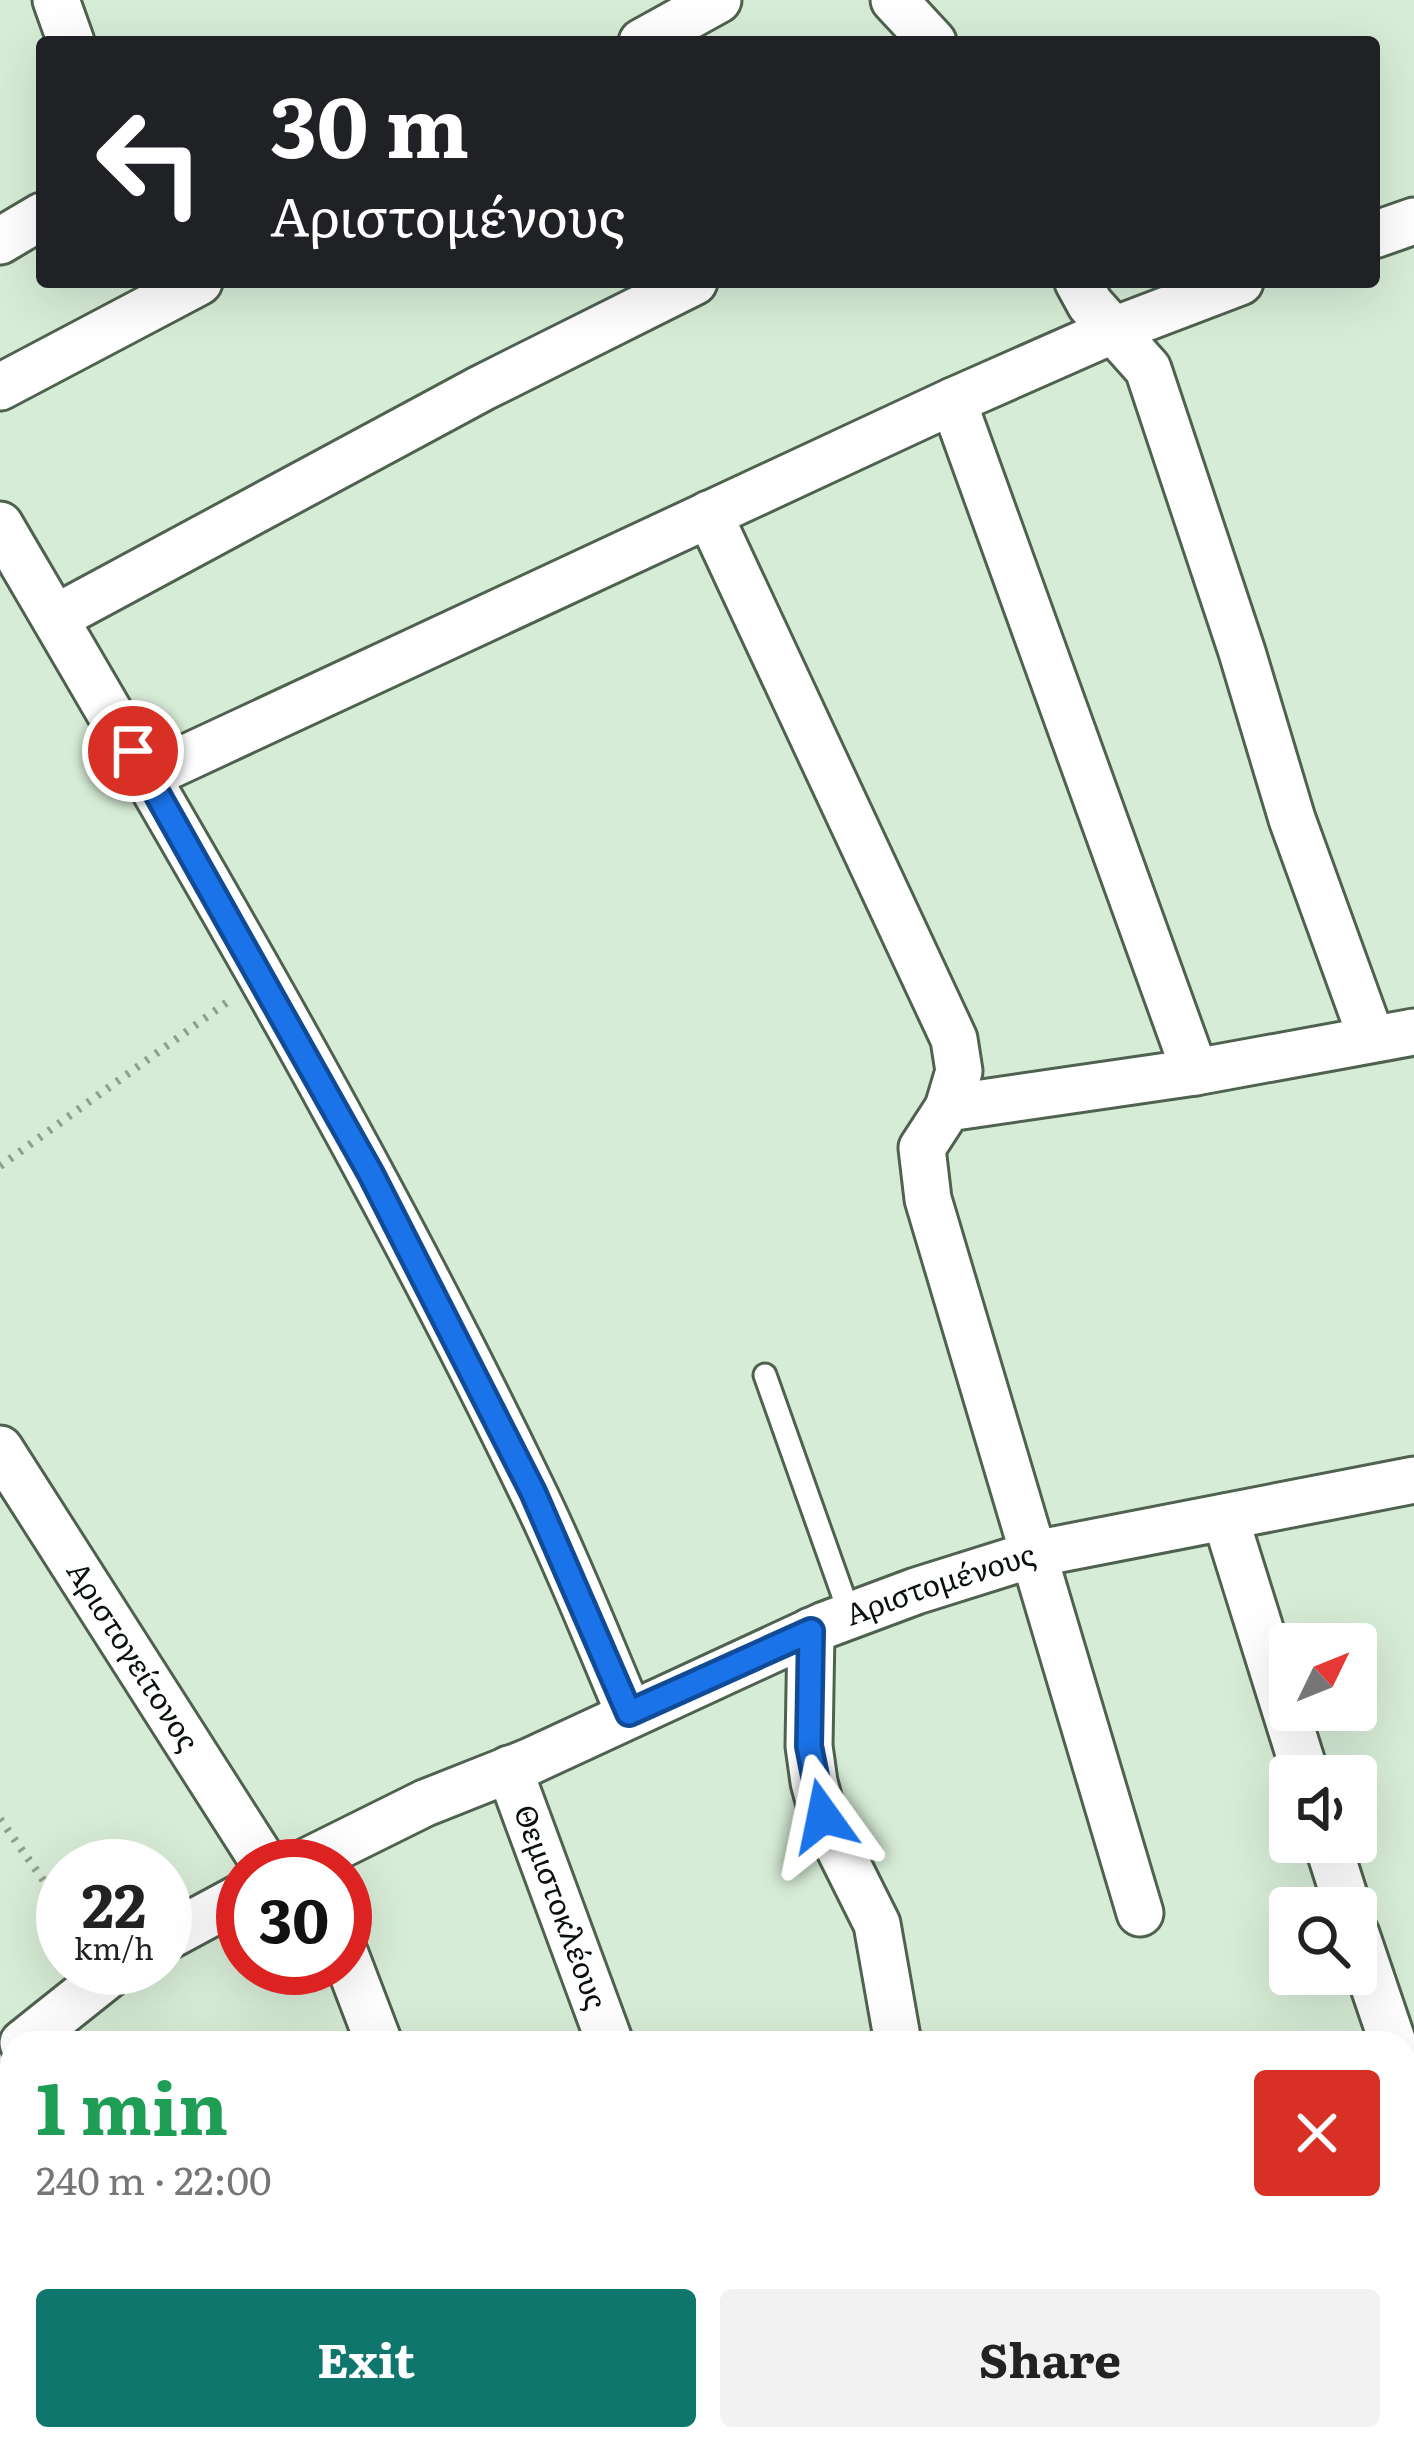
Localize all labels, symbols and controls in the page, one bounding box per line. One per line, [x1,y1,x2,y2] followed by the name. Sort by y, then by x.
[270,59,469,184] text: 30 m
[72,84,228,240] icon: left
[270,173,625,254] text: Αριστομένους
[82,700,184,802] pin
[100,718,166,784] icon: arrive
[838,1530,1040,1635] street label: Αριστομένους
[58,1551,212,1758] street label: Αριστογείτονος
[1269,1623,1377,1731] north arrow
[1269,1623,1377,1995] map controls
[760,1753,886,1879] position arrow
[1269,1755,1377,1863] button: sound
[505,1797,621,2015] street label: Θεμιστοκλέους
[216,1839,372,1995] speed limit sign: 30
[82,1857,146,1946] text: 22
[1269,1887,1377,1995] button: search
[74,1925,154,1969] text: km/h
[36,2050,228,2157] text: 1 min
[1254,2070,1380,2196] button: close
[36,2149,272,2207] text: 240 m · 22:00
[36,2289,696,2427] button: Exit
[720,2289,1380,2427] button: Share

